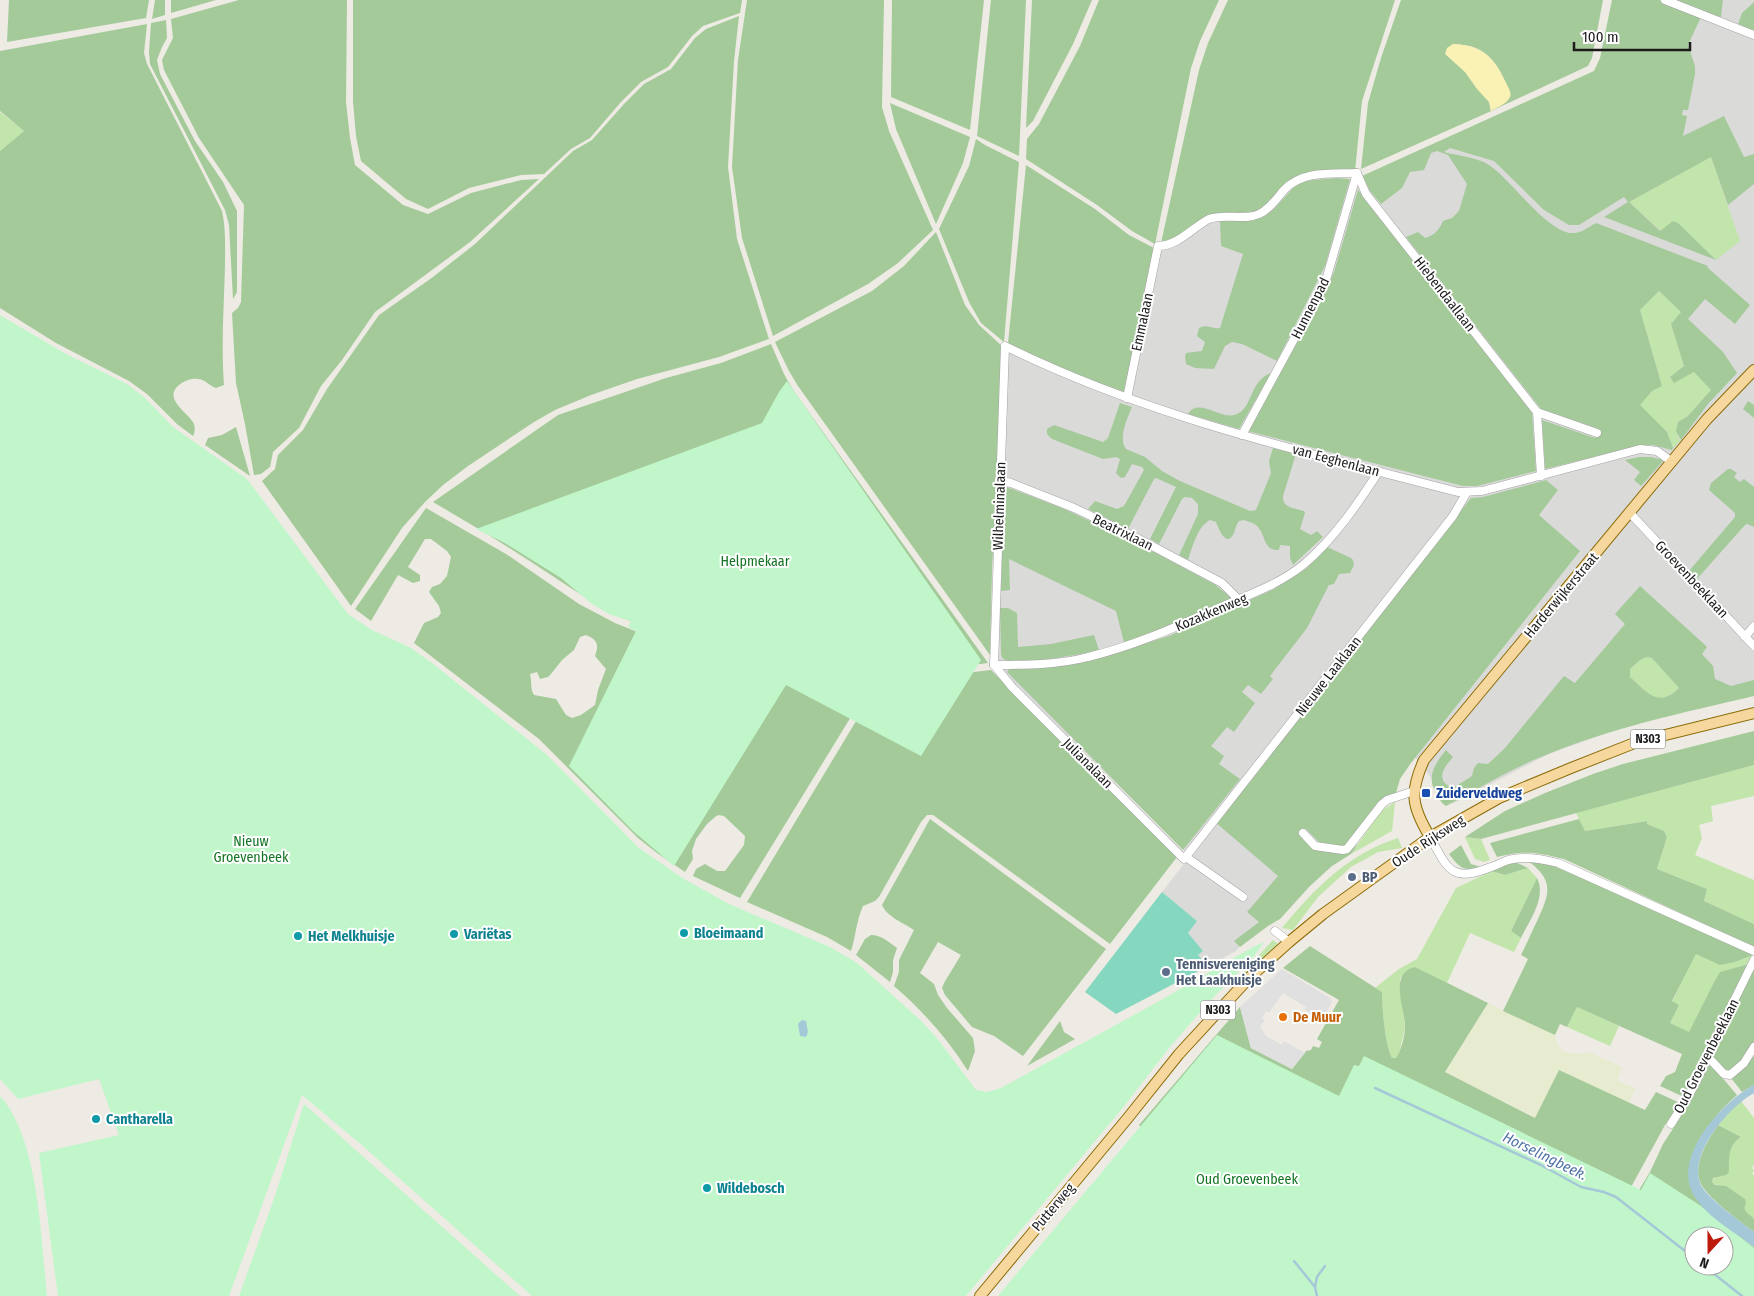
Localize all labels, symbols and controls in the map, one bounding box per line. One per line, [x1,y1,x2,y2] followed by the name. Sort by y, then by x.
[1574,20,1690,52] scale bar
[1582,28,1619,46] text: 100 m
[1410,254,1479,335] street label: Hiebendaallaan
[1288,275,1333,342] street label: Hunnenpad
[1128,291,1157,353] street label: Emmalaan
[1290,441,1381,480] street label: van Eeghenlaan
[989,461,1010,551] street label: Wilhelminalaan
[1090,511,1156,554] street label: Beatrixlaan
[1651,537,1732,622] street label: Groevenbeeklaan
[1521,549,1602,642] street label: Harderwijkerstraat
[720,553,790,570] park label: Helpmekaar
[1173,590,1250,635] street label: Kozakkenweg
[1292,633,1365,720] street label: Nieuwe Laaklaan
[1630,730,1666,749] road number: N303
[1059,735,1116,792] street label: Julianalaan
[1436,785,1522,802] place label: Zuiderveldweg
[1420,787,1432,799] marker: Zuiderveldweg
[1389,811,1468,871] street label: Oude Rijksweg
[213,833,289,866] park label: Nieuw Groevenbeek
[1362,869,1378,886] place label: BP
[1346,871,1358,883] marker: BP
[694,925,763,942] place label: Bloeimaand
[463,926,511,943] place label: Variëtas
[678,927,690,939] marker: Bloeimaand
[308,928,395,945] place label: Het Melkhuisje
[448,928,460,940] marker: Variëtas
[292,930,304,942] marker: Het Melkhuisje
[1176,956,1275,989] place label: Tennisvereniging Het Laakhuisje
[1160,966,1172,978] marker: Tennisvereniging Het Laakhuisje
[1670,996,1743,1116] street label: Oud Groevenbeeklaan
[1200,1000,1236,1020] road number: N303
[1293,1009,1342,1026] place label: De Muur
[1277,1011,1289,1023] marker: De Muur
[106,1111,173,1128] place label: Cantharella
[90,1113,102,1125] marker: Cantharella
[1500,1128,1590,1184] water label: Horselingbeek.
[1196,1171,1298,1188] park label: Oud Groevenbeek
[1028,1179,1079,1235] street label: Putterweg
[717,1180,785,1197] place label: Wildebosch
[701,1182,713,1194] marker: Wildebosch
[1684,1226,1734,1276] north arrow
[1698,1253,1711,1272] text: N

